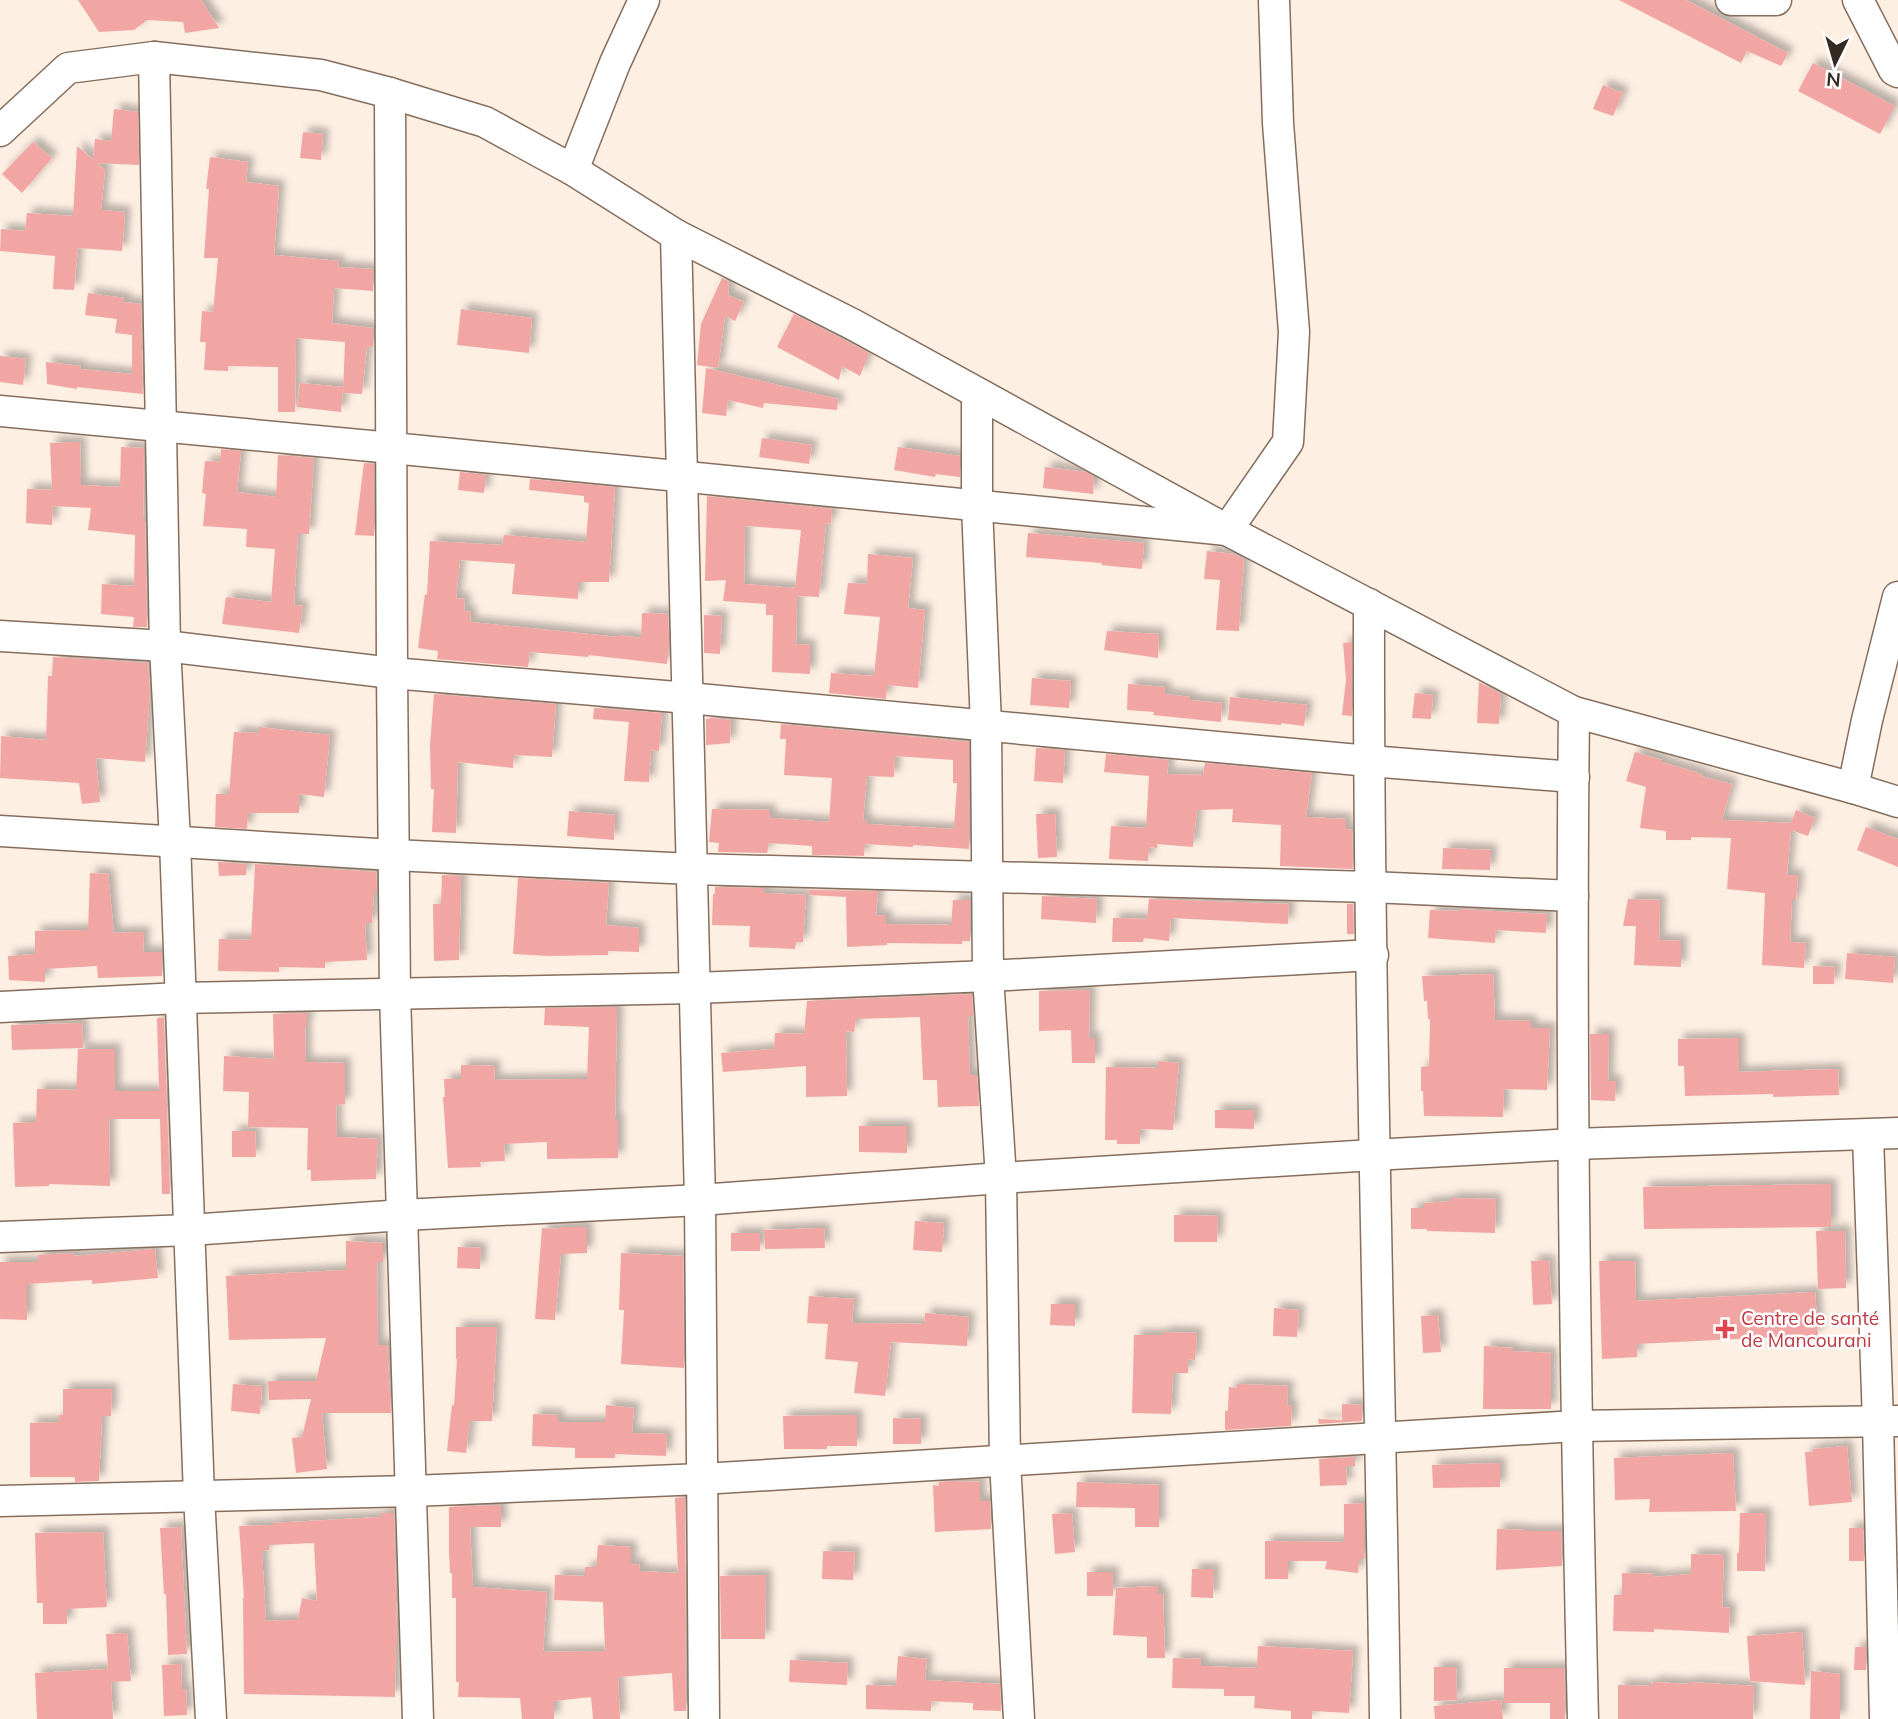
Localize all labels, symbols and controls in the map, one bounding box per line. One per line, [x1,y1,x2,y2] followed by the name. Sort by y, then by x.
[1800,28,1870,98] north arrow
[1825,67,1842,93] text: N
[1741,1306,1879,1352] place label: Centre de santé de Mancourani
[1715,1319,1735,1339] marker: Centre de santé de Mancourani

